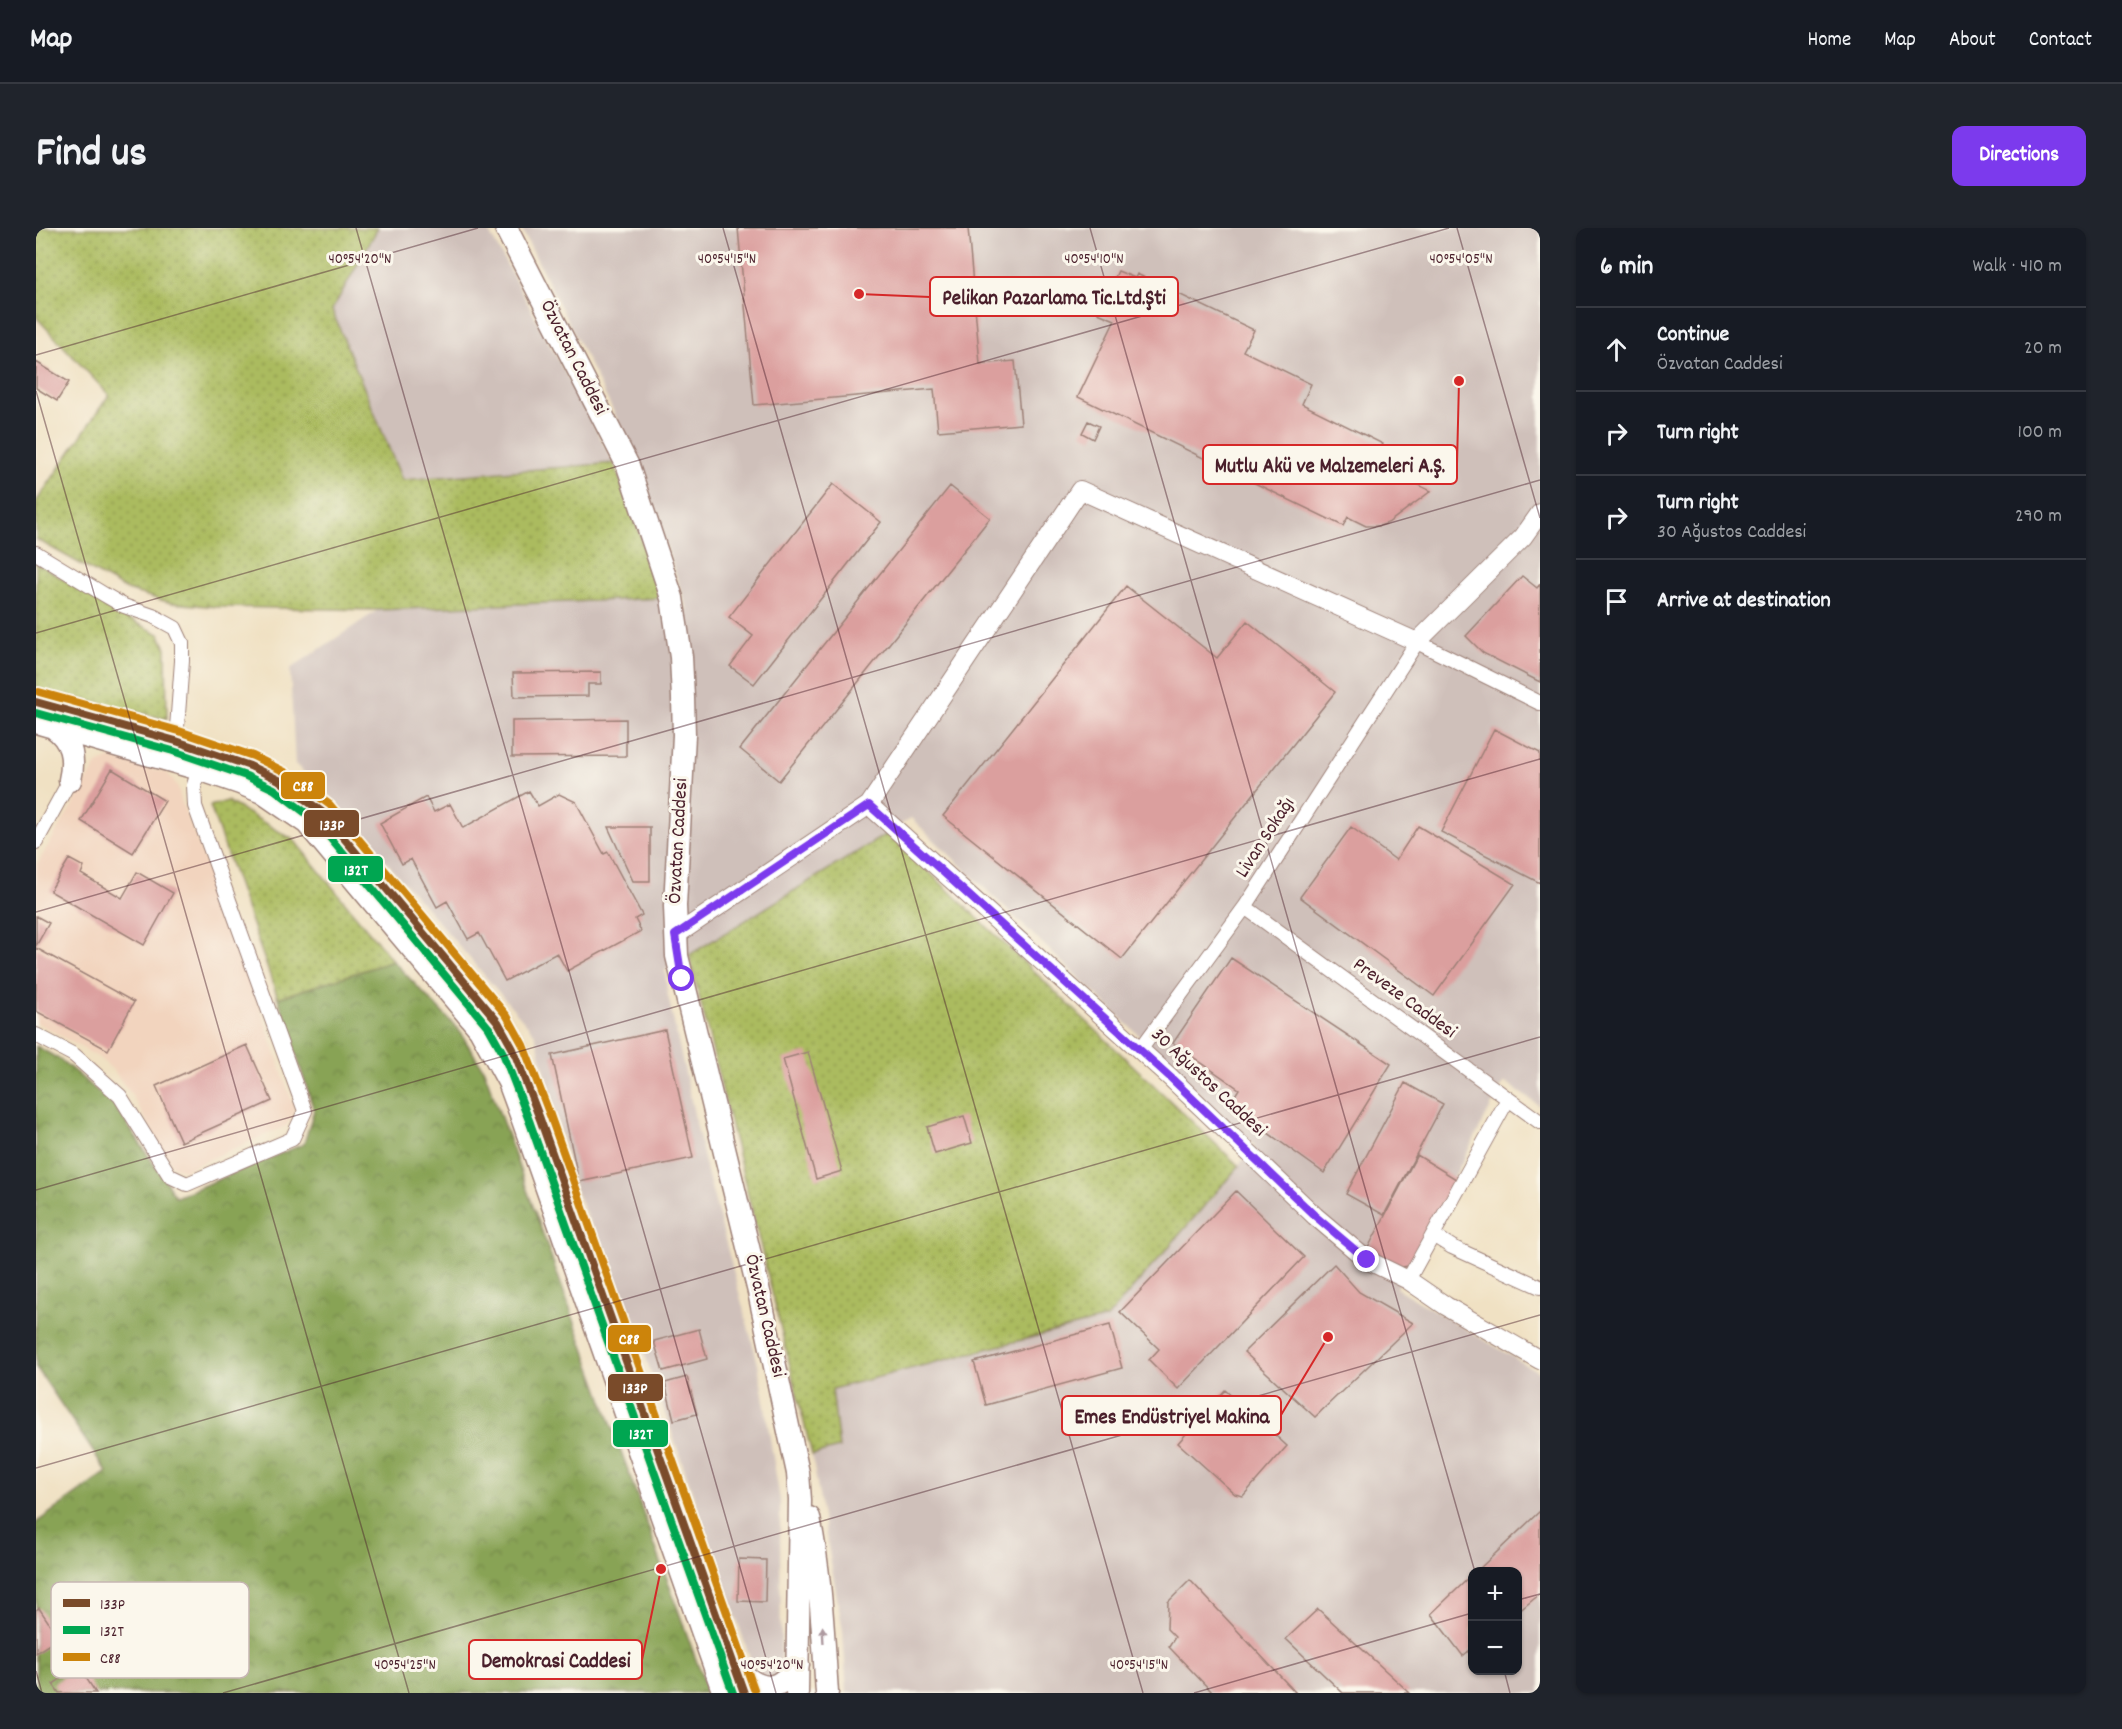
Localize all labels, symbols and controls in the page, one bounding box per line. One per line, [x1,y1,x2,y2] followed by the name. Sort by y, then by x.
[30,21,72,61] text: Map
[1807,26,1851,56] text: Home
[1884,26,1916,56] text: Map
[1949,26,1996,56] text: About
[2029,26,2092,56] text: Contact
[36,126,147,186] text: Find us
[1952,126,2086,186] button: Directions
[329,249,391,271] text: 40°54'20"N
[698,249,756,271] text: 40°54'15"N
[1064,249,1124,271] text: 40°54'10"N
[1429,249,1493,271] text: 40°54'05"N
[1600,249,1653,286] text: 6 min
[1973,253,2062,281] text: Walk · 410 m
[930,277,1178,316] callout: Pelikan Pazarlama Tic.Ltd.Şti
[942,285,1166,315] text: Pelikan Pazarlama Tic.Ltd.Şti
[532,296,614,421] street label: Özvatan Caddesi
[1657,320,1729,351] text: Continue
[1600,333,1633,366] icon: ahead
[2024,335,2062,363] text: 20 m
[1657,351,1783,379] text: Özvatan Caddesi
[1600,417,1633,450] icon: right
[1657,418,1739,449] text: Turn right
[2018,419,2062,447] text: 100 m
[1203,445,1457,484] callout: Mutlu Akü ve Malzemeleri A.Ş.
[1215,453,1445,483] text: Mutlu Akü ve Malzemeleri A.Ş.
[1657,488,1739,519] text: Turn right
[1600,501,1633,534] icon: right
[2015,503,2062,531] text: 290 m
[1657,519,1806,547] text: 30 Ağustos Caddesi
[1600,585,1633,618] icon: arrive
[1657,586,1831,617] text: Arrive at destination
[280,771,326,800] line badge: C88
[293,776,314,799] text: C88
[662,777,696,904] street label: Özvatan Caddesi
[1229,792,1303,884] street label: Livan Sokağı
[303,809,360,838] line badge: 133P
[320,815,345,838] text: 133P
[327,855,384,883] line badge: 132T
[344,860,369,883] text: 132T
[1346,952,1462,1046] street label: Preveze Caddesi
[668,965,694,991] route start
[1144,1022,1272,1144] street label: 30 Ağustos Caddesi
[1353,1246,1379,1272] route end
[736,1252,792,1381] street label: Özvatan Caddesi
[607,1324,652,1353] line badge: C88
[619,1329,640,1352] text: C88
[607,1373,664,1402] line badge: 133P
[623,1378,648,1401] text: 133P
[1062,1396,1281,1435] callout: Emes Endüstriyel Makina
[1075,1404,1271,1434] text: Emes Endüstriyel Makina
[612,1419,669,1448] line badge: 132T
[629,1424,654,1447] text: 132T
[1468,1567,1522,1675] map controls
[1468,1567,1522,1621] button: +
[51,1582,249,1678] legend
[100,1594,125,1617] text: 133P
[100,1621,125,1644] text: 132T
[1468,1621,1522,1675] button: −
[819,1625,828,1644] one-way arrow
[469,1640,642,1679] callout: Demokrasi Caddesi
[100,1648,121,1671] text: C88
[481,1648,631,1678] text: Demokrasi Caddesi
[374,1655,436,1677] text: 40°54'25"N
[741,1655,803,1677] text: 40°54'20"N
[1110,1655,1168,1677] text: 40°54'15"N

